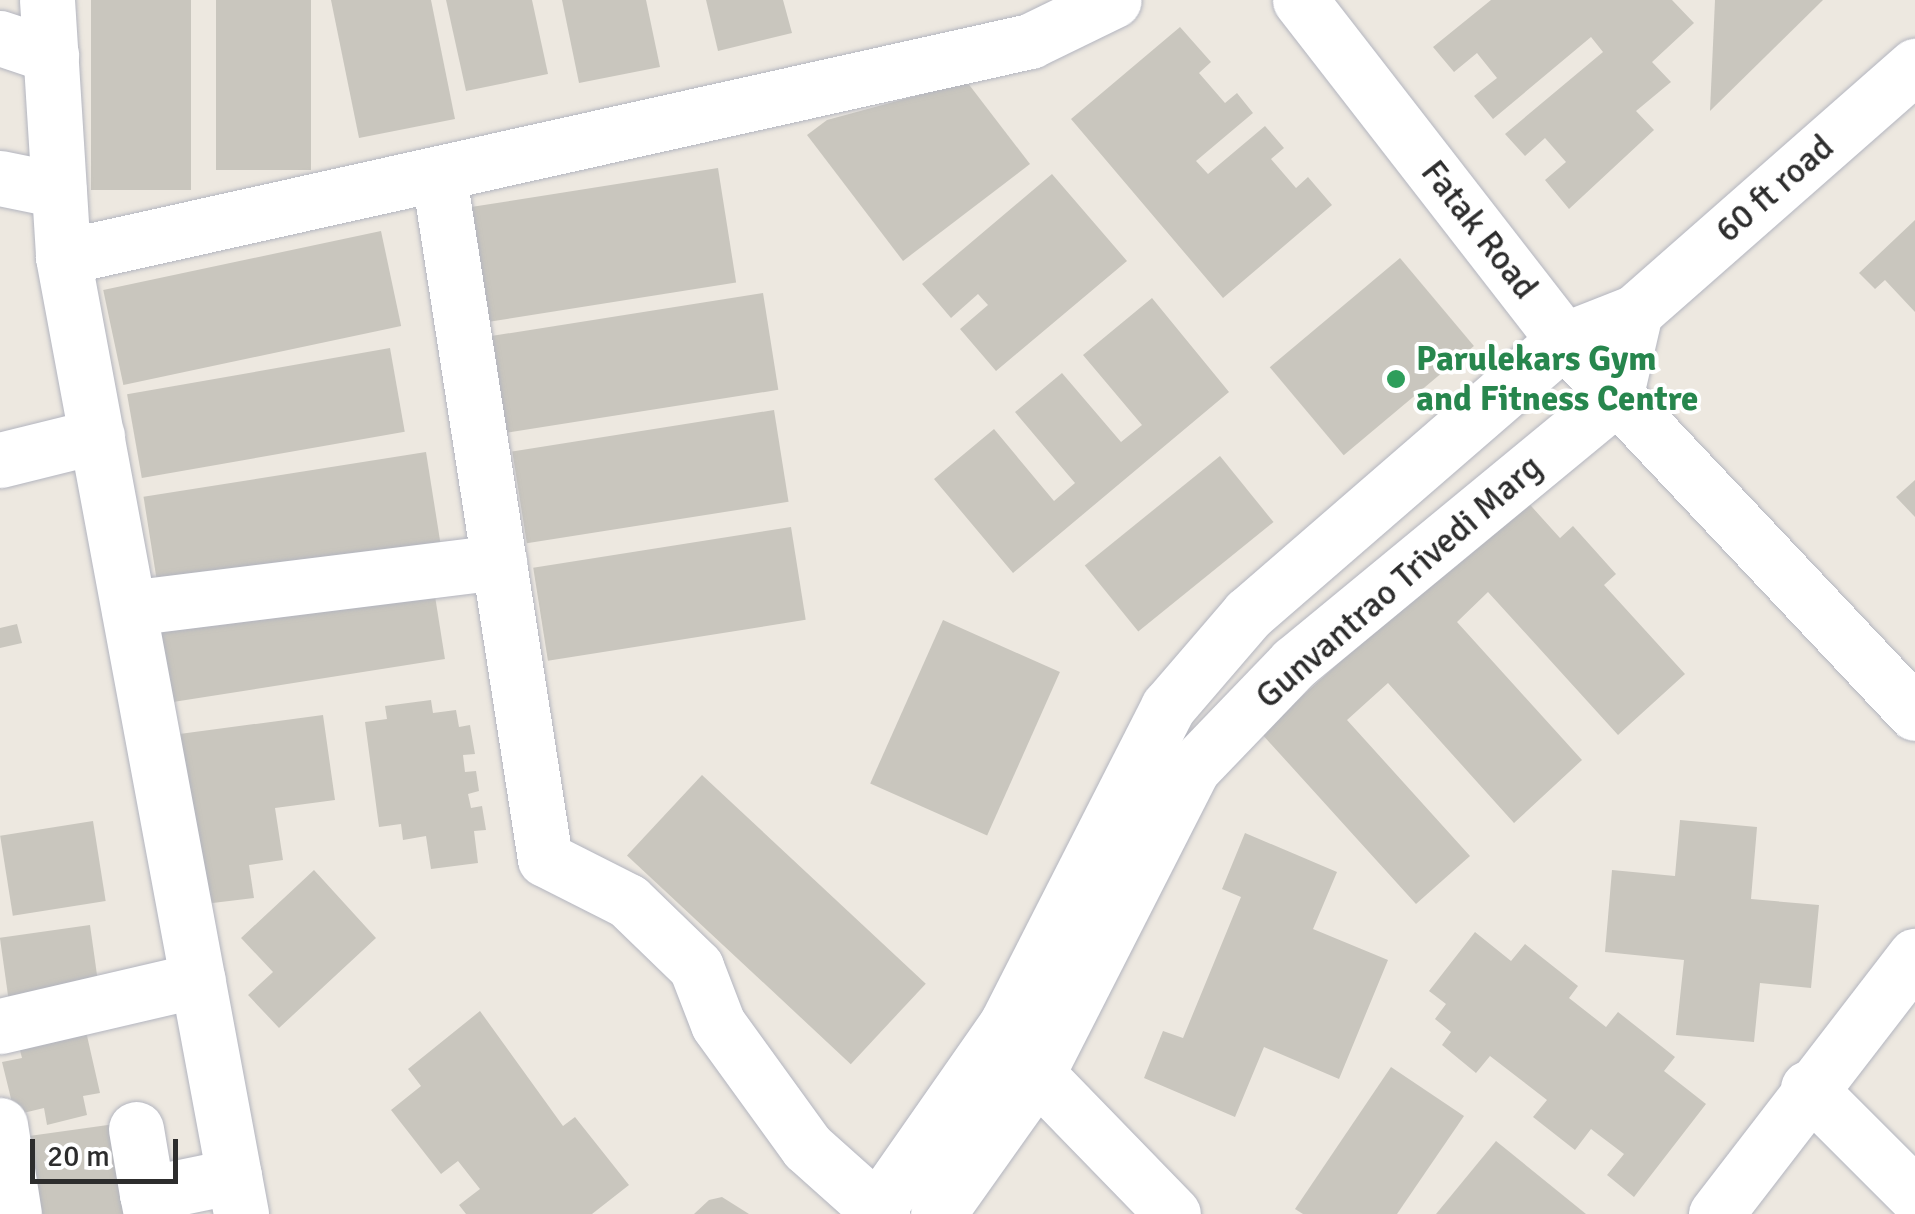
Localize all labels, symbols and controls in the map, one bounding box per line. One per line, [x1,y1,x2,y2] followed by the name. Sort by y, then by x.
[1707,126,1843,252] street label: 60 ft road
[1412,152,1546,308] street label: Fatak Road
[1416,338,1698,420] place label: Parulekars Gym and Fitness Centre
[1385,368,1407,390] marker: Parulekars Gym and Fitness Centre
[1247,446,1551,718] street label: Gunvantrao Trivedi Marg
[35,1119,182,1181] scale bar
[47,1138,110,1175] text: 20 m

